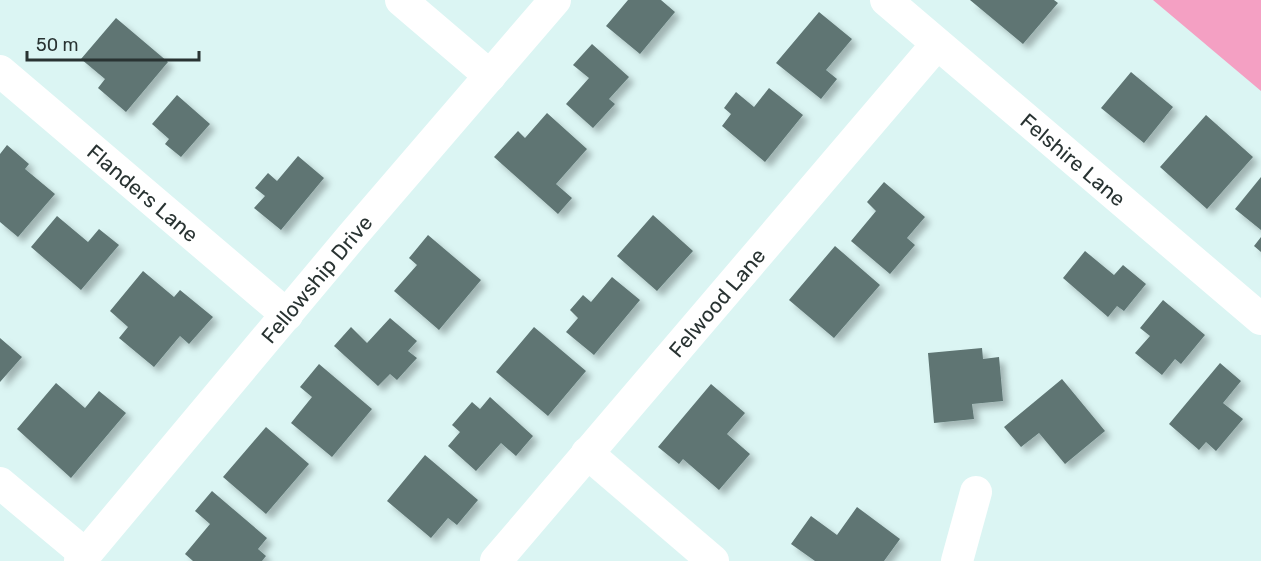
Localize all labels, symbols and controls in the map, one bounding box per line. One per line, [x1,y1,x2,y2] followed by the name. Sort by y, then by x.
[27,24,200,62] scale bar
[36,34,79,56] text: 50 m
[1016,108,1131,211] street label: Felshire Lane
[83,139,204,247] street label: Flanders Lane
[256,210,377,348] street label: Fellowship Drive
[663,243,770,362] street label: Felwood Lane

